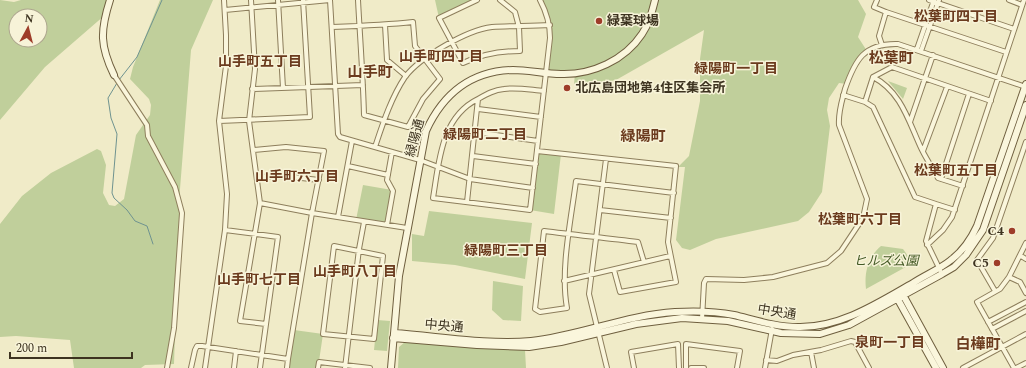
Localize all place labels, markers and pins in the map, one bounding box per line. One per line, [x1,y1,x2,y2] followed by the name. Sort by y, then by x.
[606,11,659,31] place label: 緑葉球場
[594,16,604,26] marker: 緑葉球場
[575,78,725,98] place label: 北広島団地第4住区集会所
[562,83,572,93] marker: 北広島団地第4住区集会所
[987,221,1005,241] place label: C4
[1007,226,1017,236] marker: C4
[972,253,989,273] place label: C5
[992,258,1002,268] marker: C5

